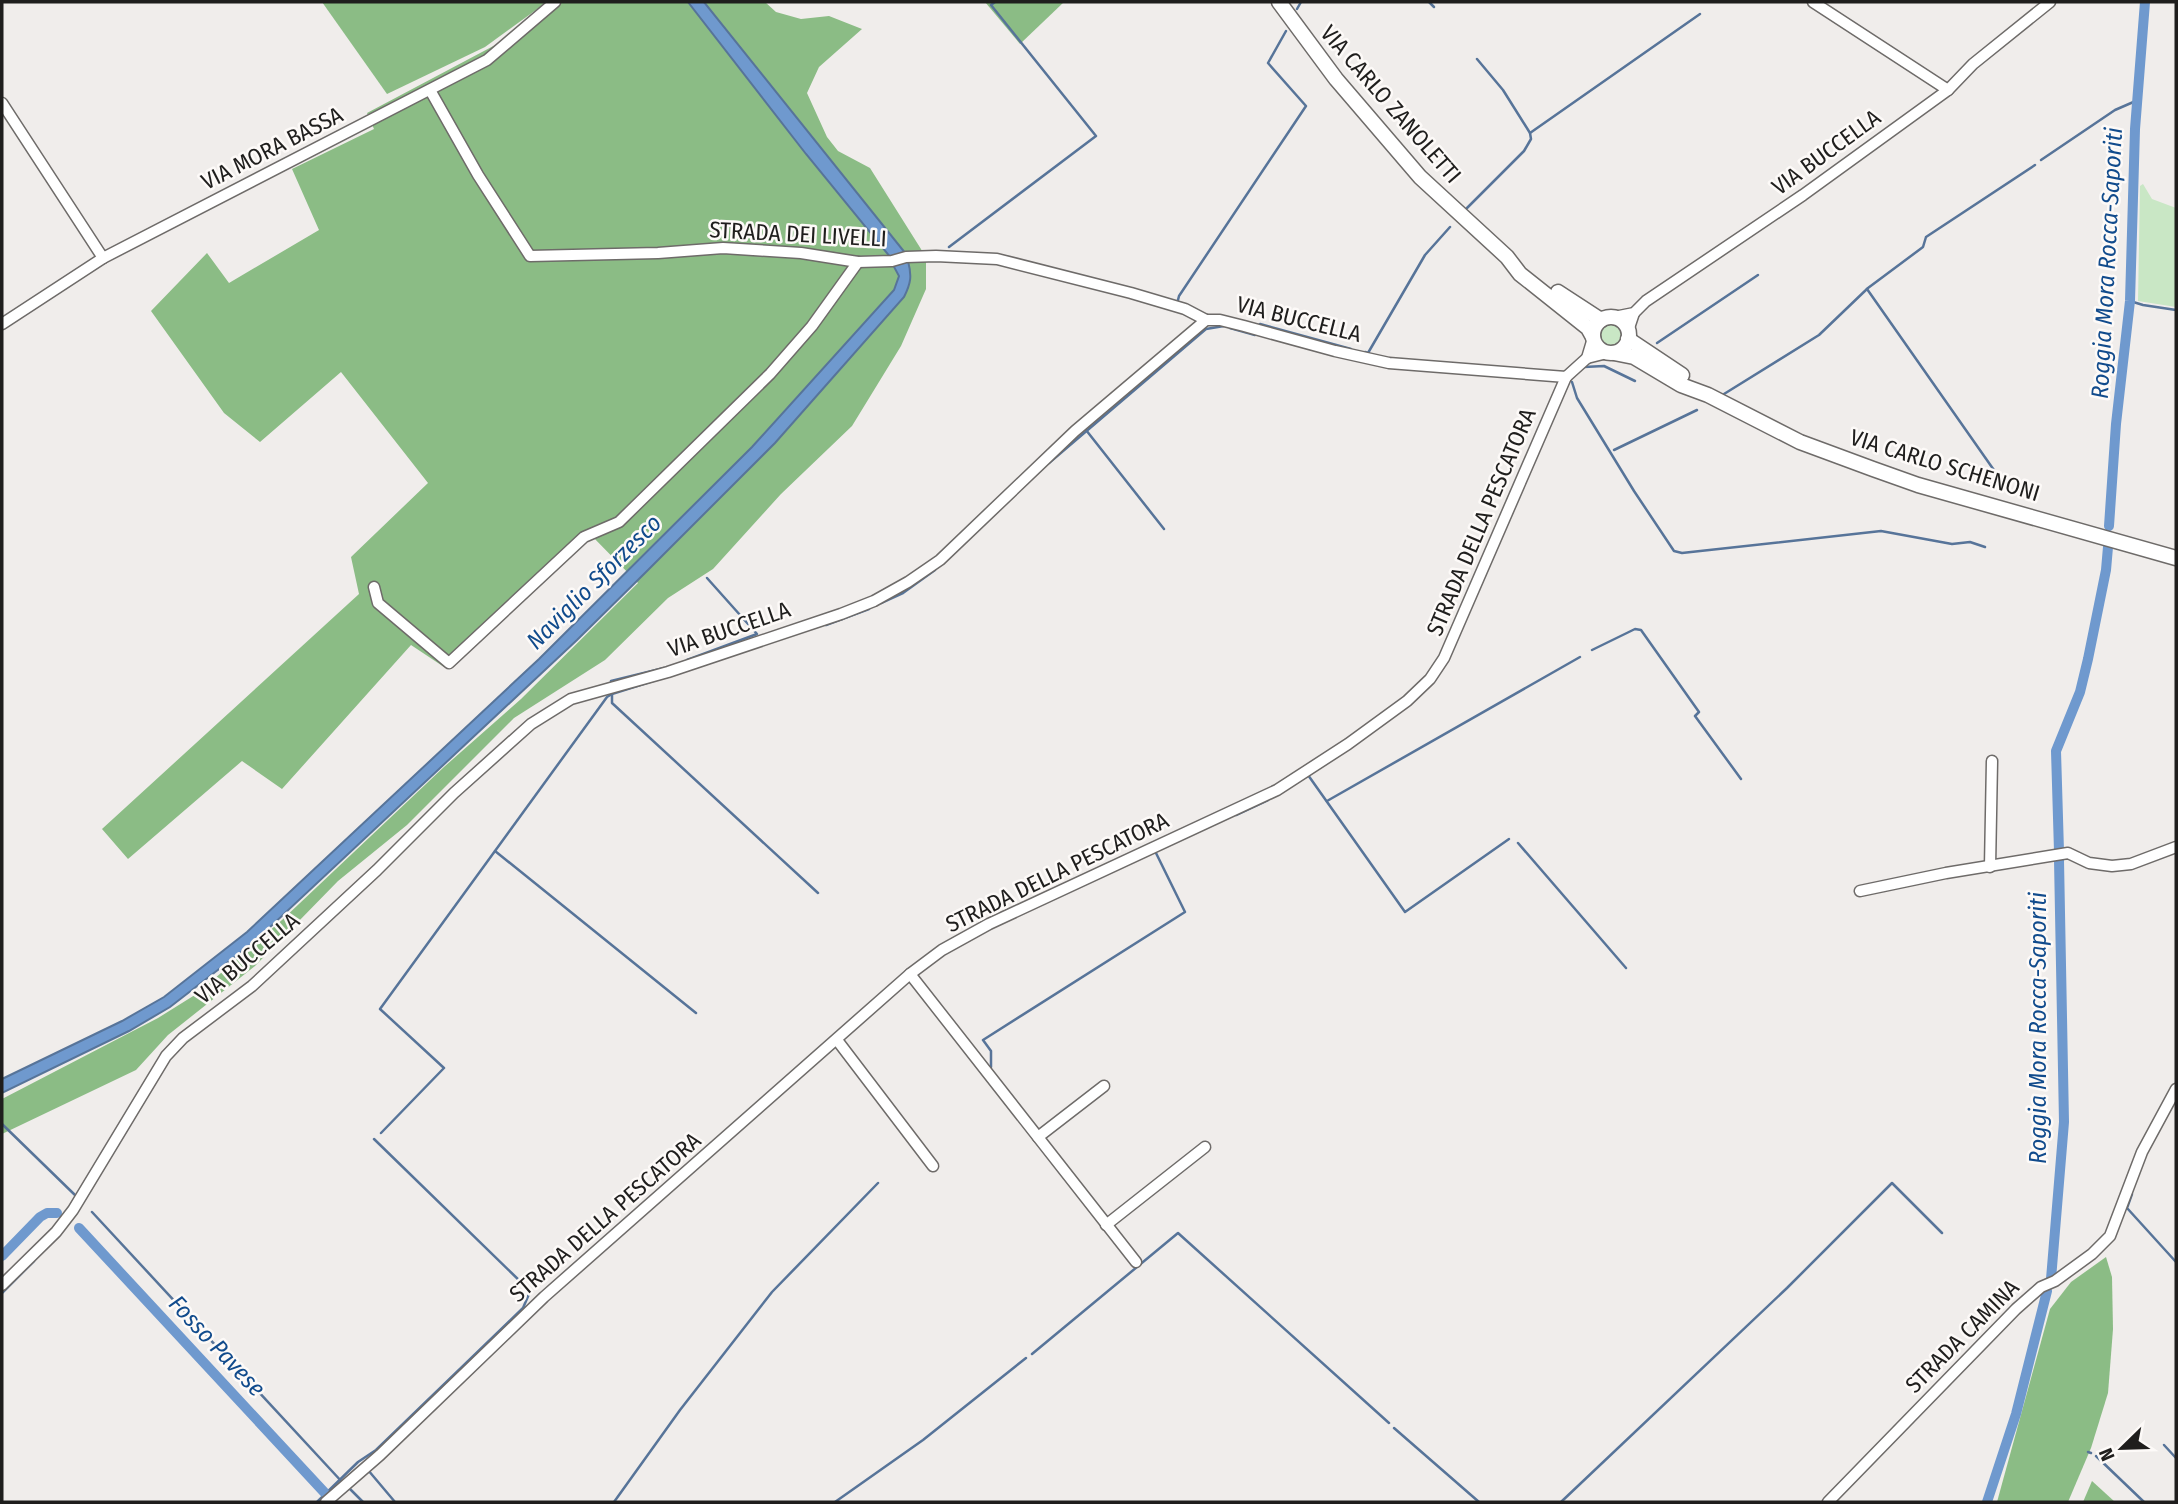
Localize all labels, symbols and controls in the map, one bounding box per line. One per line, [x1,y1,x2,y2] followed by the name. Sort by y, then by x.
[1315,19,1467,189] street label: VIA CARLO ZANOLETTI
[197,100,347,196] street label: VIA MORA BASSA
[1766,103,1886,201] street label: VIA BUCCELLA
[2086,126,2128,400] water label: Roggia Mora Rocca-Saporiti
[709,215,887,253] street label: STRADA DEI LIVELLI
[1234,290,1364,348] street label: VIA BUCCELLA
[1420,404,1542,640] street label: STRADA DELLA PESCATORA
[1847,423,2043,507] street label: VIA CARLO SCHENONI
[521,509,667,655] water label: Naviglio Sforzesco
[664,595,794,663] street label: VIA BUCCELLA
[941,806,1173,938] street label: STRADA DELLA PESCATORA
[2024,892,2052,1164] water label: Roggia Mora Rocca-Saporiti
[189,906,305,1010] street label: VIA BUCCELLA
[504,1126,706,1308] street label: STRADA DELLA PESCATORA
[1899,1273,2025,1399] street label: STRADA CAMINA
[163,1290,271,1402] water label: Fosso Pavese
[2087,1413,2157,1483] north arrow
[2094,1445,2120,1464] text: N

